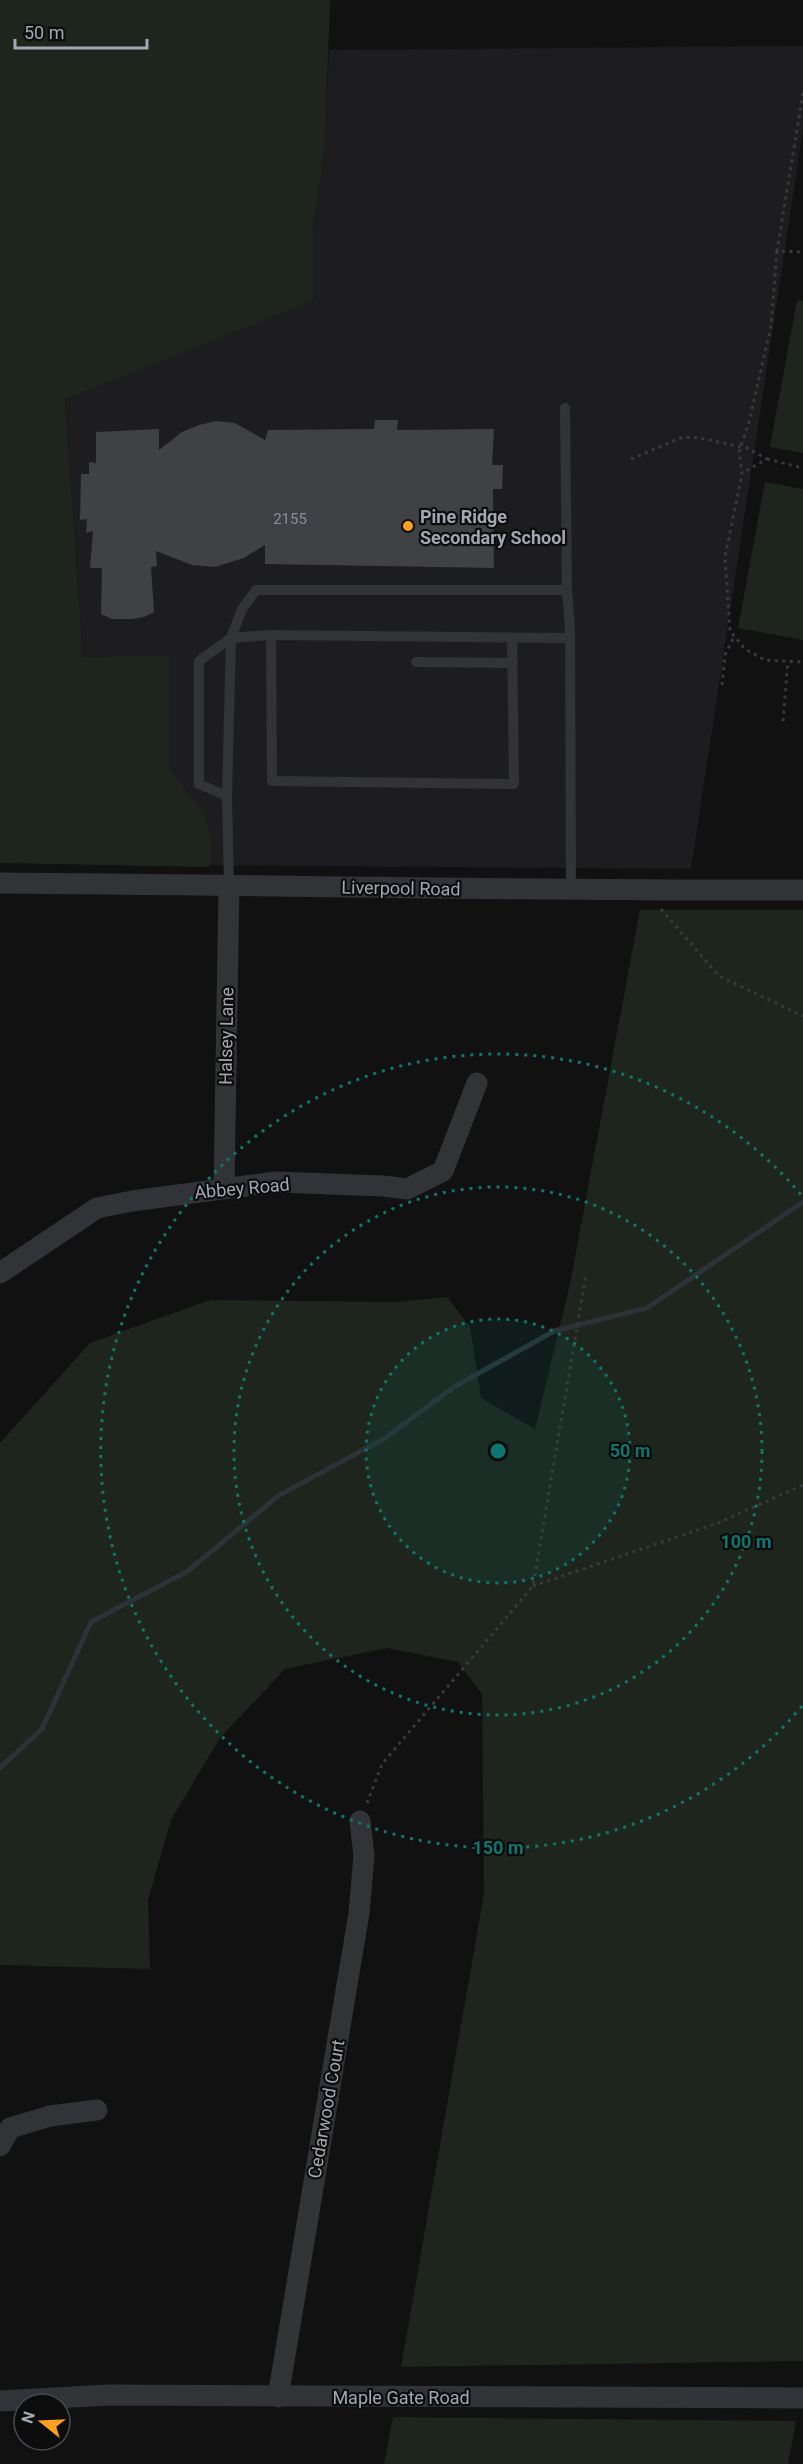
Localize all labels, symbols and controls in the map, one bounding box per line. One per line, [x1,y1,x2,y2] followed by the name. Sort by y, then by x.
[15,12,147,50] scale bar
[24,22,64,43] text: 50 m
[420,506,566,548] place label: Pine Ridge Secondary School
[273,510,307,528] house number: 2155
[401,519,415,533] marker: Pine Ridge Secondary School
[341,876,461,900] street label: Liverpool Road
[215,987,237,1085] street label: Halsey Lane
[193,1173,291,1203] street label: Abbey Road
[610,1440,650,1461] text: 50 m
[488,1441,508,1461] centre of rings
[720,1531,772,1552] text: 100 m
[472,1837,524,1858] text: 150 m
[303,2038,349,2180] street label: Cedarwood Court
[332,2387,470,2408] street label: Maple Gate Road
[12,2392,72,2452] north arrow
[17,2409,39,2426] text: N

